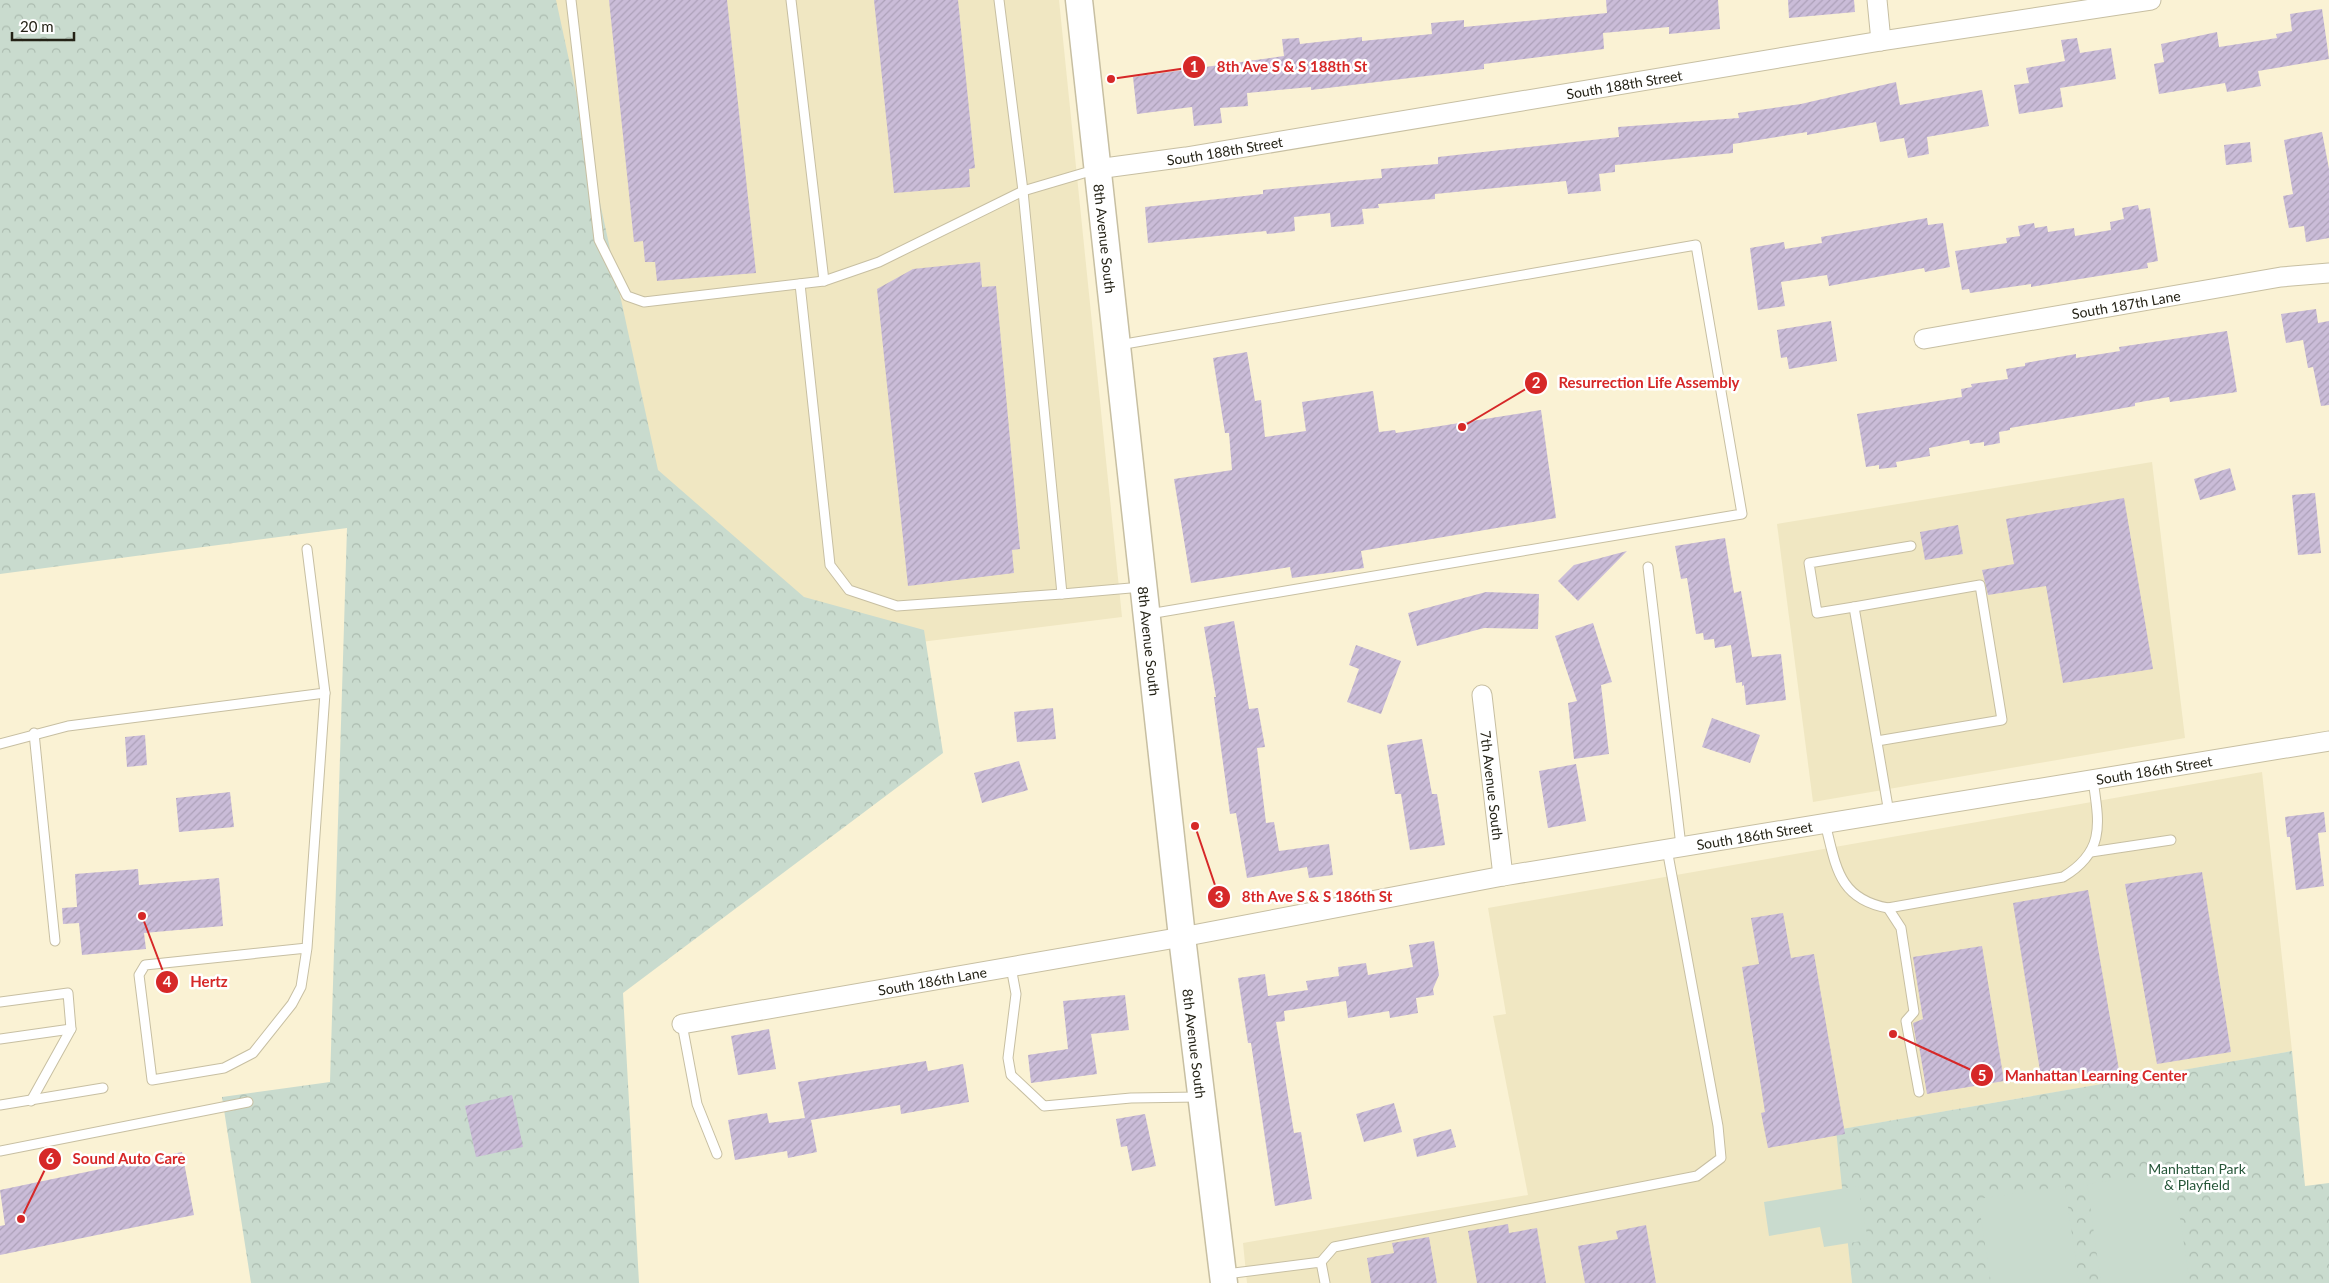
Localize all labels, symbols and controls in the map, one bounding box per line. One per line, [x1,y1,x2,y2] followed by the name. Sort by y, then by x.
[12,10,75,42] scale bar
[20,17,54,35] text: 20 m
[1181,52,1377,82] callout: 8th Ave S & S 188th St
[1190,57,1198,75] text: 1
[1217,57,1368,75] text: 8th Ave S & S 188th St
[1565,66,1683,102] street label: South 188th Street
[1165,132,1284,168] street label: South 188th Street
[1091,183,1120,294] street label: 8th Avenue South
[2070,286,2182,322] street label: South 187th Lane
[1523,368,1750,398] callout: Resurrection Life Assembly
[1532,373,1541,391] text: 2
[1558,373,1740,391] text: Resurrection Life Assembly
[1135,585,1164,697] street label: 8th Avenue South
[1478,730,1507,841] street label: 7th Avenue South
[2095,752,2213,787] street label: South 186th Street
[1695,817,1814,853] street label: South 186th Street
[1207,882,1403,912] callout: 8th Ave S & S 186th St
[1215,887,1223,905] text: 3
[1242,887,1393,905] text: 8th Ave S & S 186th St
[877,963,988,998] street label: South 186th Lane
[155,967,237,997] callout: Hertz
[163,972,172,990] text: 4
[190,972,228,990] text: Hertz
[1180,988,1210,1099] street label: 8th Avenue South
[1970,1060,2197,1090] callout: Manhattan Learning Center
[1978,1066,1986,1084] text: 5
[2005,1066,2188,1084] text: Manhattan Learning Center
[37,1144,195,1174] callout: Sound Auto Care
[46,1149,55,1167] text: 6
[73,1149,185,1167] text: Sound Auto Care
[2148,1160,2247,1193] park label: Manhattan Park & Playfield

